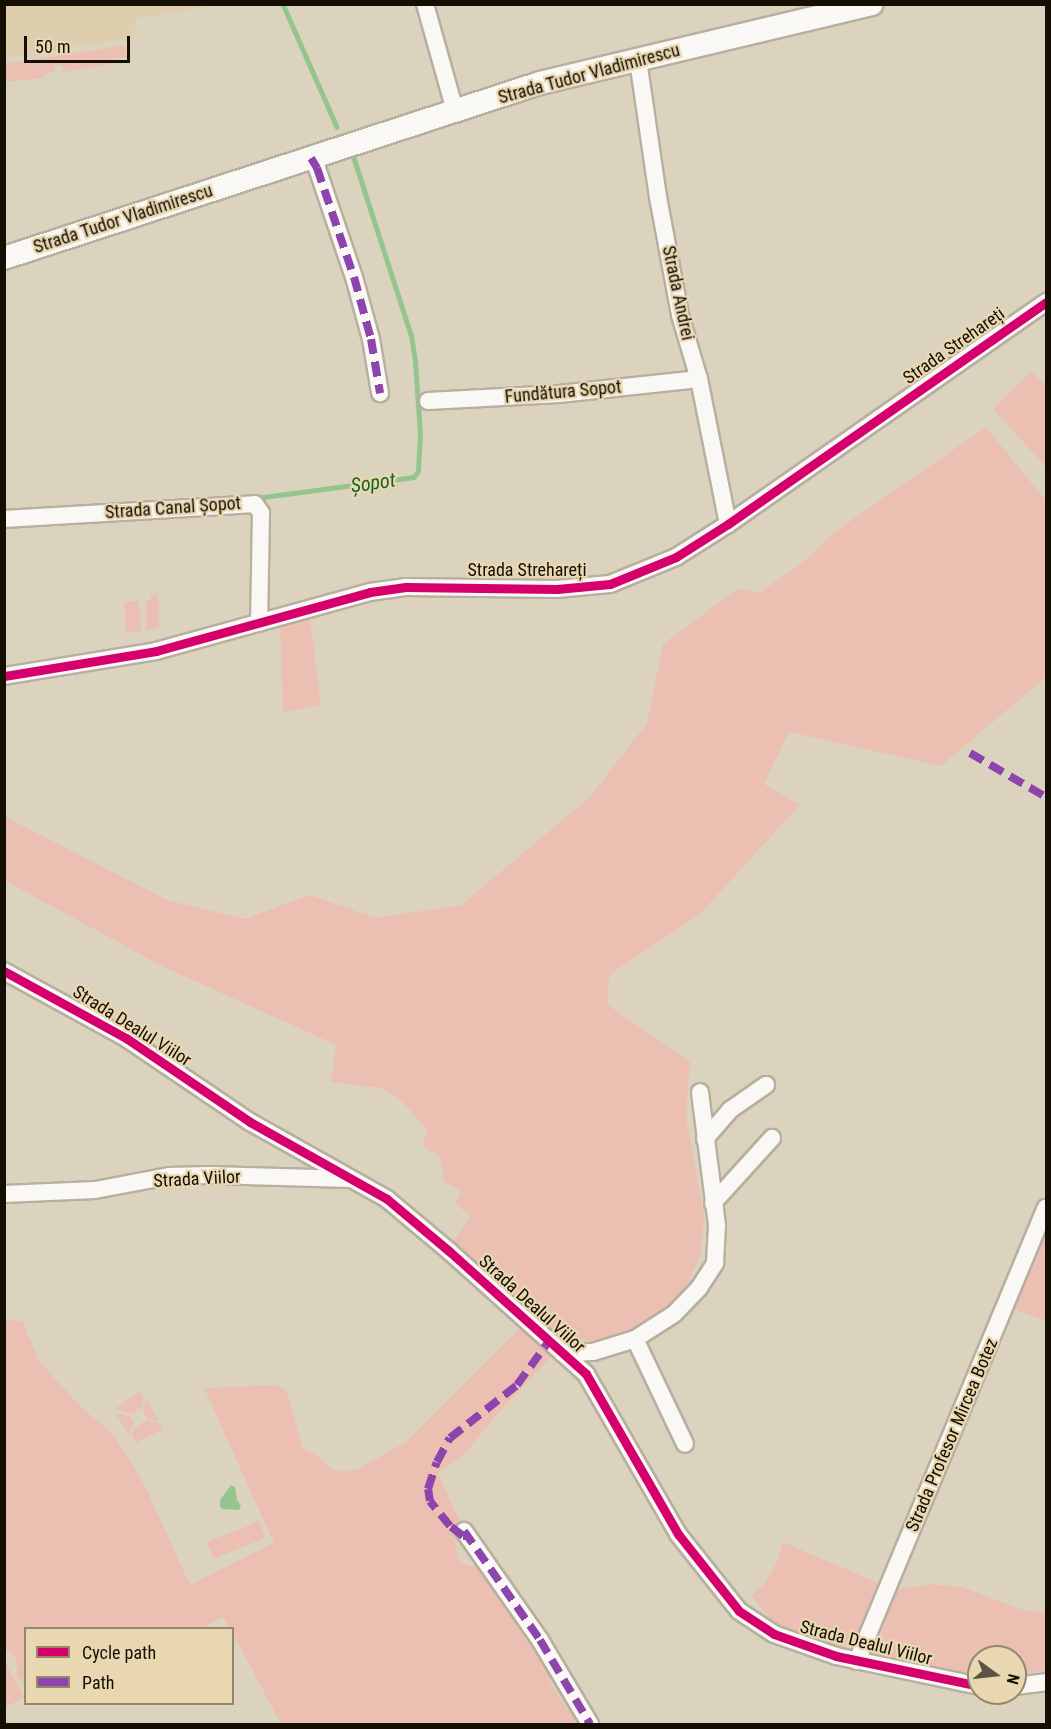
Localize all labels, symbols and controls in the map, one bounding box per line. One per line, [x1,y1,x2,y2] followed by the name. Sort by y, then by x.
[27,24,134,62] scale bar
[35,36,70,57] text: 50 m
[496,39,682,109] street label: Strada Tudor Vladimirescu
[31,180,215,258] street label: Strada Tudor Vladimirescu
[657,244,699,342] street label: Strada Andrei
[899,303,1009,389] street label: Strada Strehareți
[504,376,622,408] street label: Fundătura Sopot
[349,468,397,498] water label: Șopot
[104,492,242,524] street label: Strada Canal Șopot
[467,559,587,581] street label: Strada Strehareți
[69,981,195,1071] street label: Strada Dealul Viilor
[153,1166,241,1192] street label: Strada Viilor
[474,1251,590,1357] street label: Strada Dealul Viilor
[901,1335,1003,1535] street label: Strada Profesor Mircea Botez
[798,1616,934,1670] street label: Strada Dealul Viilor
[24,1627,234,1705] legend
[82,1642,156,1663] text: Cycle path
[967,1645,1027,1705] north arrow
[82,1672,115,1693] text: Path
[1002,1672,1023,1686] text: N

